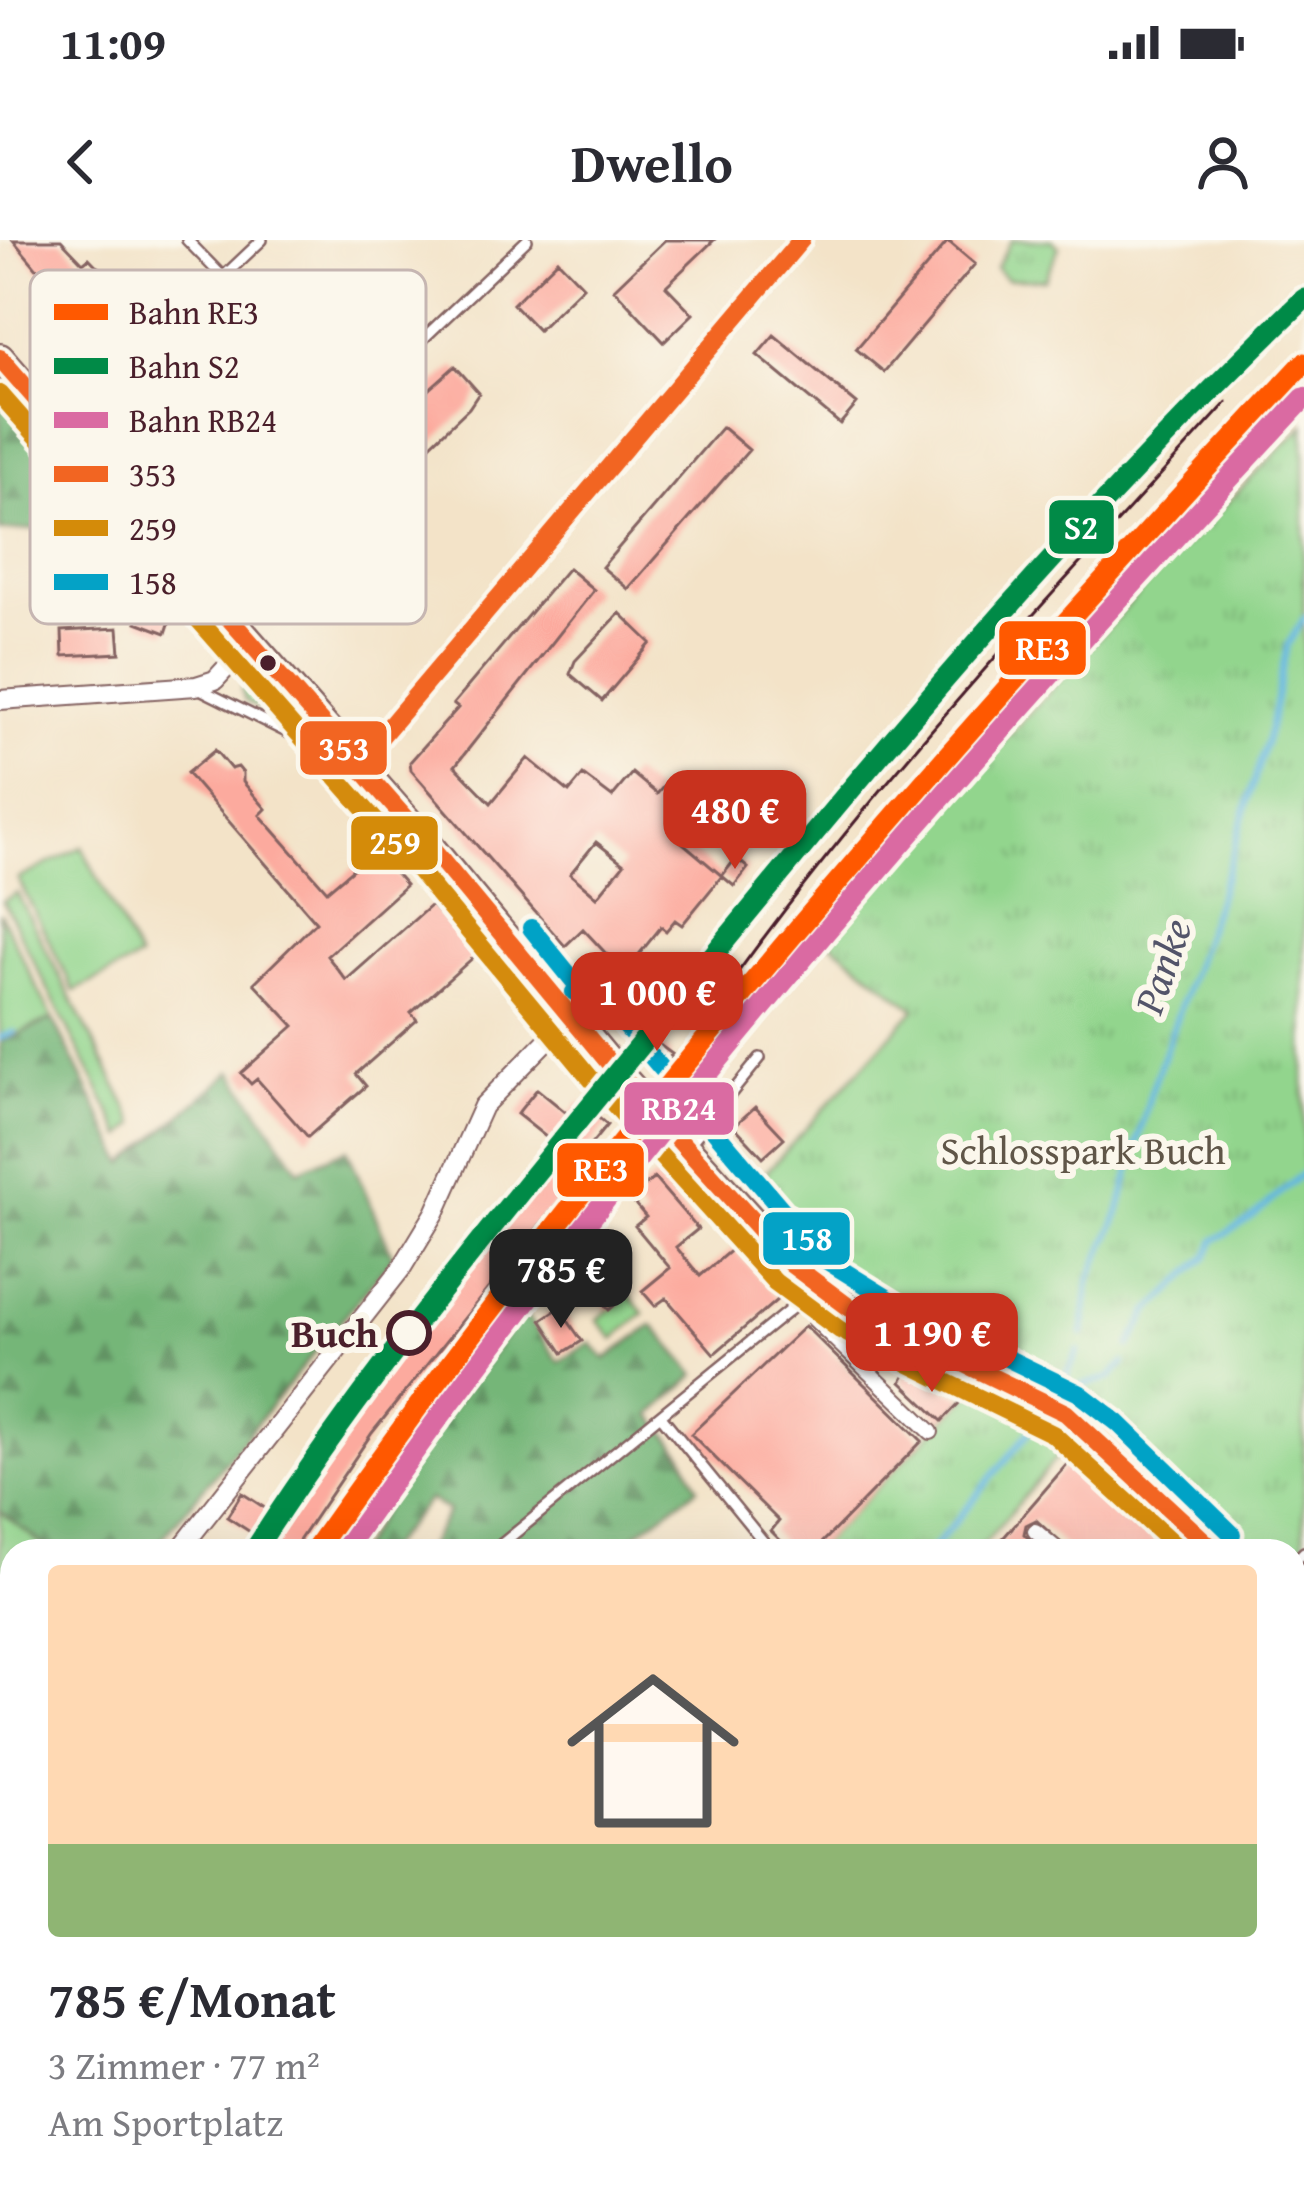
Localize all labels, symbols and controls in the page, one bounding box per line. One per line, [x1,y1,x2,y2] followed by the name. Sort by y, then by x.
[60,10,166,75] text: 11:09
[571,123,733,202] text: Dwello
[48,129,114,195] icon: back
[1190,129,1256,195] icon: person
[30,270,426,624] legend
[129,288,259,336] text: Bahn RE3
[129,342,240,390] text: Bahn S2
[129,396,277,444] text: Bahn RB24
[129,450,177,498] text: 353
[1047,498,1116,556] line badge: S2
[1064,503,1098,551] text: S2
[129,504,177,552] text: 259
[129,558,177,606] text: 158
[997,619,1088,677] line badge: RE3
[1015,624,1071,672] text: RE3
[257,652,279,674] unlabelled marker
[298,719,389,777] line badge: 353
[318,724,370,772] text: 353
[651,770,819,872] pin: 480 €
[690,780,780,837] text: 480 €
[349,814,440,872] line badge: 259
[369,818,421,866] text: 259
[1117,910,1206,1022] water label: Panke
[546,952,768,1054] pin: 1 000 €
[598,962,716,1019] text: 1 000 €
[622,1080,736,1137] line badge: RB24
[641,1084,717,1132] text: RB24
[940,1121,1226,1178] park label: Schlosspark Buch
[555,1141,646,1199] line badge: RE3
[573,1145,629,1193] text: RE3
[761,1210,852,1267] line badge: 158
[781,1214,833,1262] text: 158
[477,1229,645,1331] pin: 785 €
[516,1239,606,1296] text: 785 €
[821,1293,1043,1395] pin: 1 190 €
[873,1303,991,1360] text: 1 190 €
[291,1304,378,1361] place label: Buch
[388,1312,430,1354] marker: Buch
[545,1643,761,1859] icon: home
[48,1961,336,2036] text: 785 €/Monat
[48,2036,320,2093] text: 3 Zimmer · 77 m²
[48,2093,283,2150] text: Am Sportplatz

